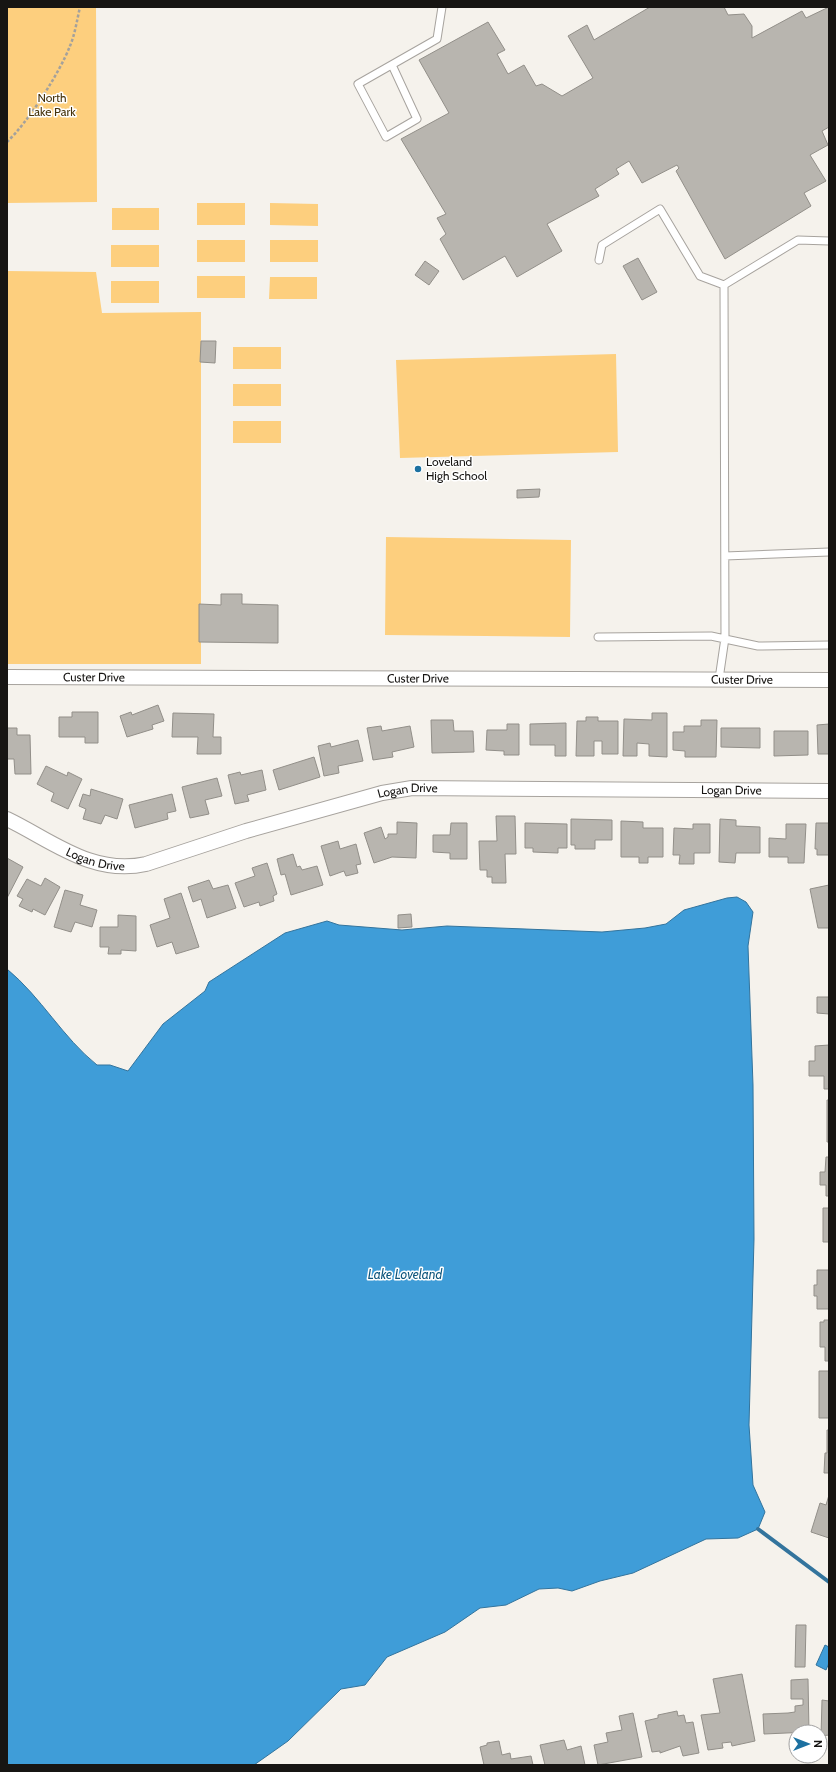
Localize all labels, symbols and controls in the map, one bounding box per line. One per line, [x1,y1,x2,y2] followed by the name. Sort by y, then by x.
[28,90,76,119] park label: North Lake Park
[426,454,487,483] place label: Loveland High School
[413,464,423,474] marker: Loveland High School
[63,669,125,684] street label: Custer Drive
[387,670,449,686] street label: Custer Drive
[711,672,773,687] street label: Custer Drive
[375,780,438,801] street label: Logan Drive
[701,782,762,798] street label: Logan Drive
[64,844,125,873] street label: Logan Drive
[368,1266,443,1282] water label: Lake Loveland
[788,1724,828,1764] north arrow
[811,1740,825,1748] text: N

